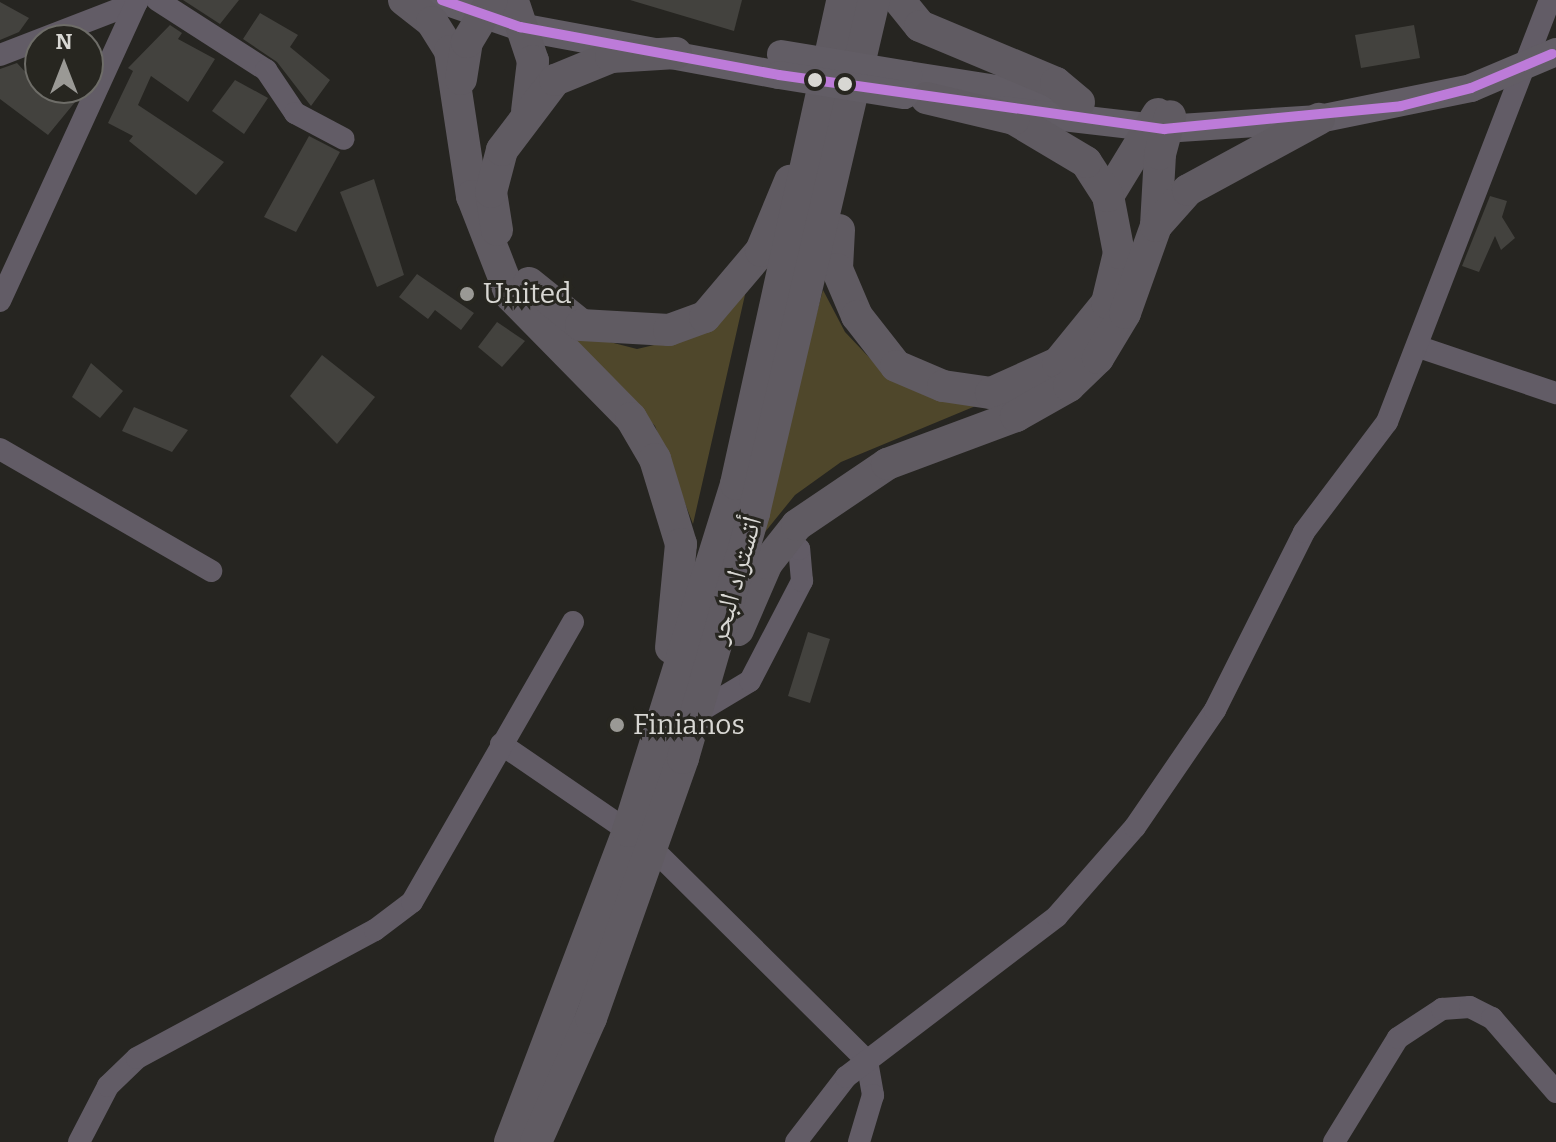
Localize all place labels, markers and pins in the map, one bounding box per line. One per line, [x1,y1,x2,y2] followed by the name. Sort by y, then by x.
[807,72,823,88] unlabelled marker
[837,76,853,92] unlabelled marker
[483,277,572,311] place label: United
[458,285,476,303] marker: United
[633,708,745,742] place label: Finianos
[608,716,626,734] marker: Finianos

